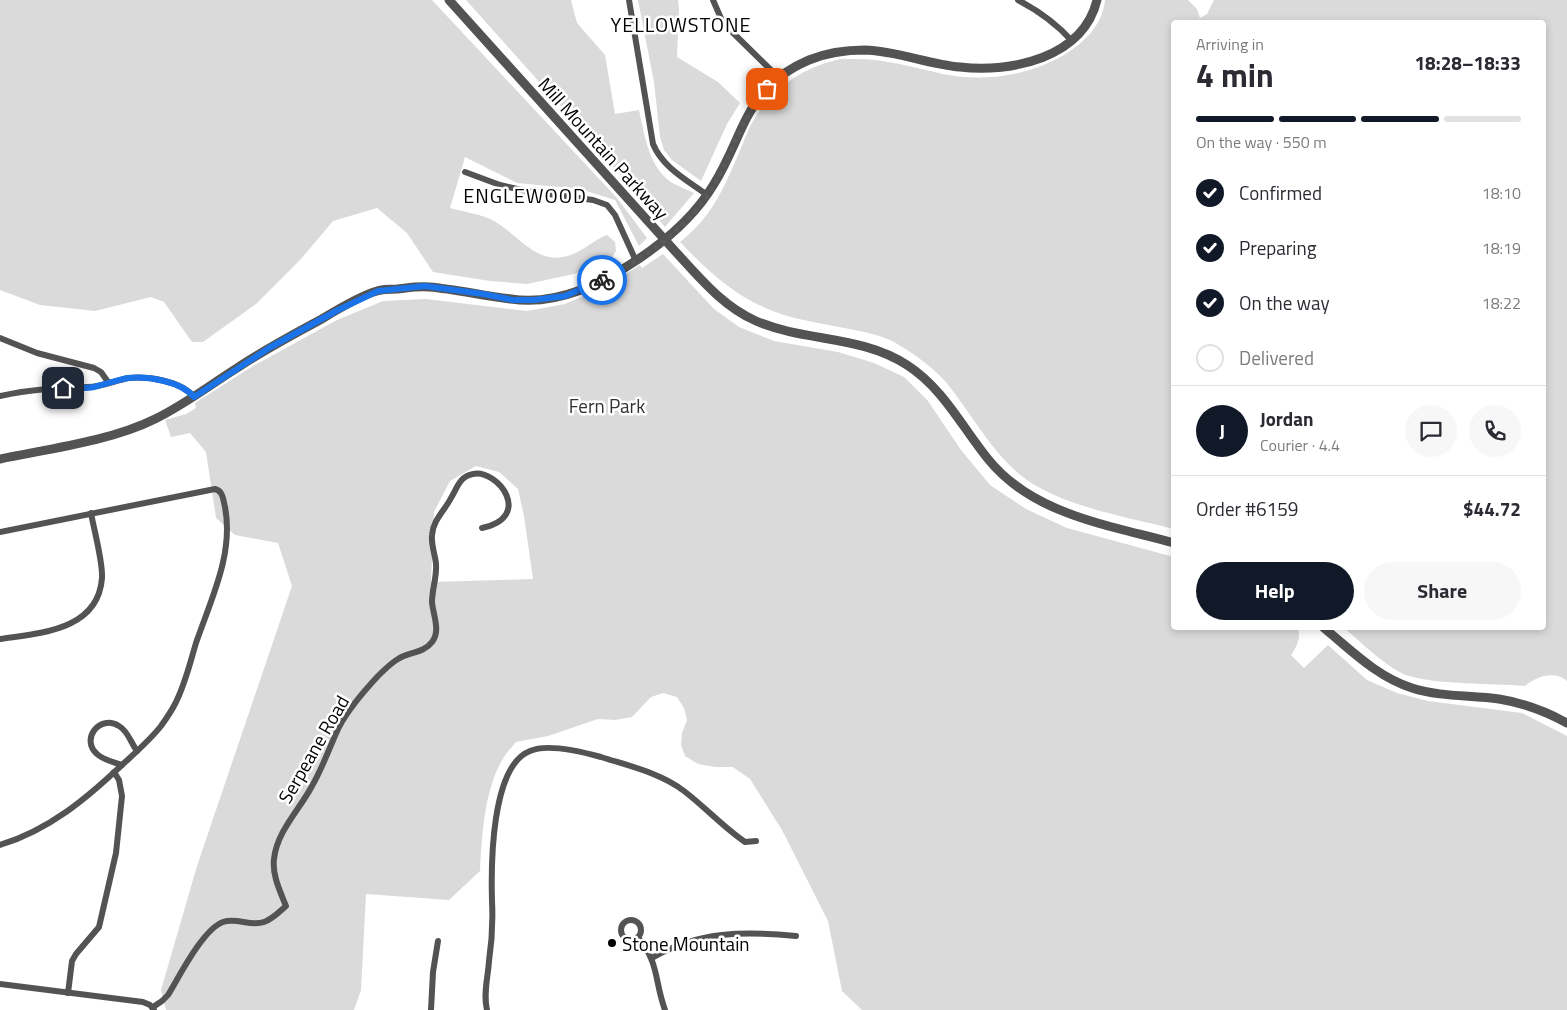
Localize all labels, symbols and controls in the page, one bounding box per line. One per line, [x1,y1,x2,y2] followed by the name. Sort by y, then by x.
[610,9,752,40] district label: YELLOWSTONE
[1196,32,1264,56] text: Arriving in
[1414,48,1521,77] text: 18:28–18:33
[1196,51,1274,99] text: 4 min
[746,68,788,110] pin
[532,70,676,226] street label: Mill Mountain Parkway
[753,75,781,103] icon: bag
[1196,130,1327,154] text: On the way · 550 m
[1239,178,1322,207] text: Confirmed
[1196,179,1224,207] icon: check
[463,180,587,211] district label: ENGLEWOOD
[1482,181,1521,205] text: 18:10
[1239,233,1316,262] text: Preparing
[1196,234,1224,262] icon: check
[1482,236,1521,260] text: 18:19
[577,255,627,305] courier
[588,266,616,294] icon: bike
[1239,288,1330,317] text: On the way
[1196,289,1224,317] icon: check
[1482,291,1521,315] text: 18:22
[1239,343,1314,372] text: Delivered
[42,367,84,409] pin
[49,374,77,402] icon: home
[569,391,645,420] park label: Fern Park
[1260,404,1313,433] text: Jordan
[1405,405,1457,457] button: chat
[1469,405,1521,457] button: phone
[1219,416,1225,445] text: J
[1260,433,1340,457] text: Courier · 4.4
[1196,494,1298,523] text: Order #6159
[1463,494,1521,523] text: $44.72
[1196,562,1354,620] button: Help
[1364,562,1521,620] button: Share
[270,689,356,809] street label: Serpeane Road
[622,929,750,958] place label: Stone Mountain
[606,937,618,949] marker: Stone Mountain

